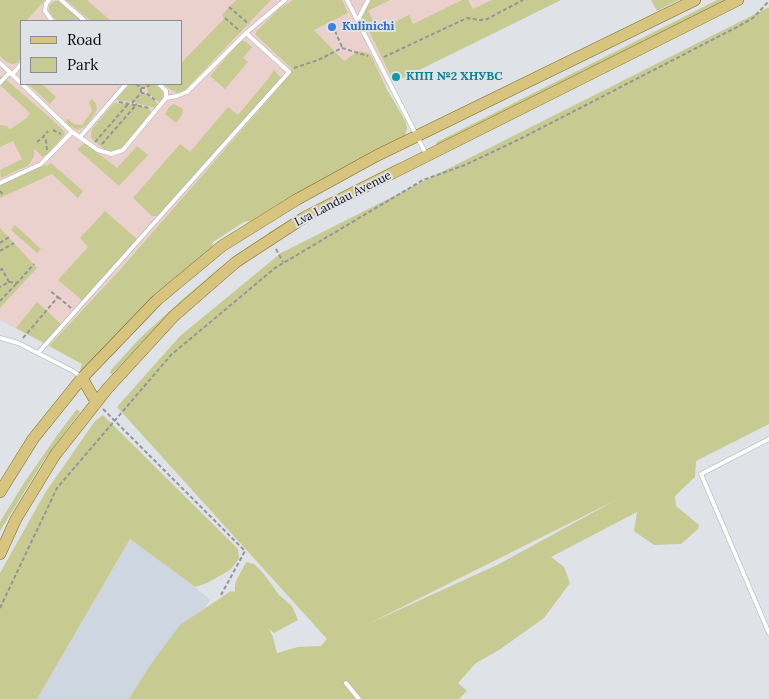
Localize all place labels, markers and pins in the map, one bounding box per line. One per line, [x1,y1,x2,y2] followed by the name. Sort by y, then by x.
[342,20,394,34] place label: Kulinichi
[326,21,338,33] marker: Kulinichi
[406,70,503,84] place label: КПП №2 ХНУВС
[390,71,402,83] marker: КПП №2 ХНУВС

